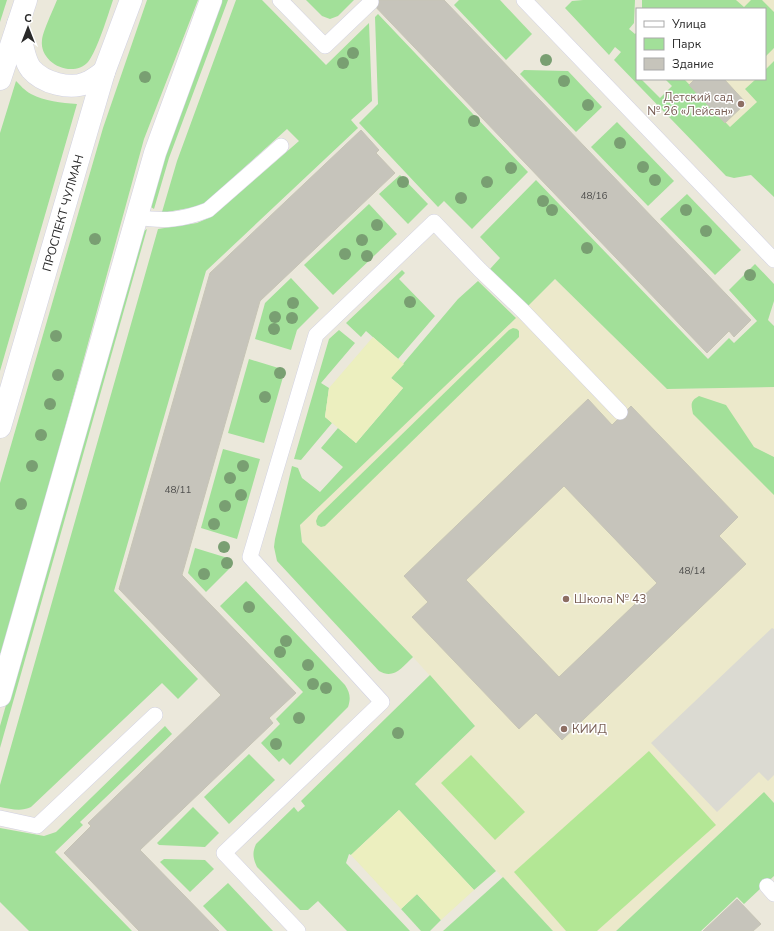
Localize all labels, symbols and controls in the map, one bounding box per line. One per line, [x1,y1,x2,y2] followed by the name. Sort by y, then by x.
[8,8,48,48] north arrow
[636,8,766,80] legend
[24,11,32,26] text: С
[671,16,706,32] text: Улица
[672,36,702,52] text: Парк
[672,56,714,72] text: Здание
[647,89,733,119] place label: Детский сад № 26 «Лейсан»
[736,99,746,109] marker: Детский сад № 26 «Лейсан»
[39,153,87,273] street label: ПРОСПЕКТ ЧУЛМАН
[581,189,607,203] house number: 48/16
[165,483,191,497] house number: 48/11
[679,564,705,578] house number: 48/14
[574,591,647,607] place label: Школа № 43
[561,594,571,604] marker: Школа № 43
[572,721,607,737] place label: КИИД
[559,724,569,734] marker: КИИД

